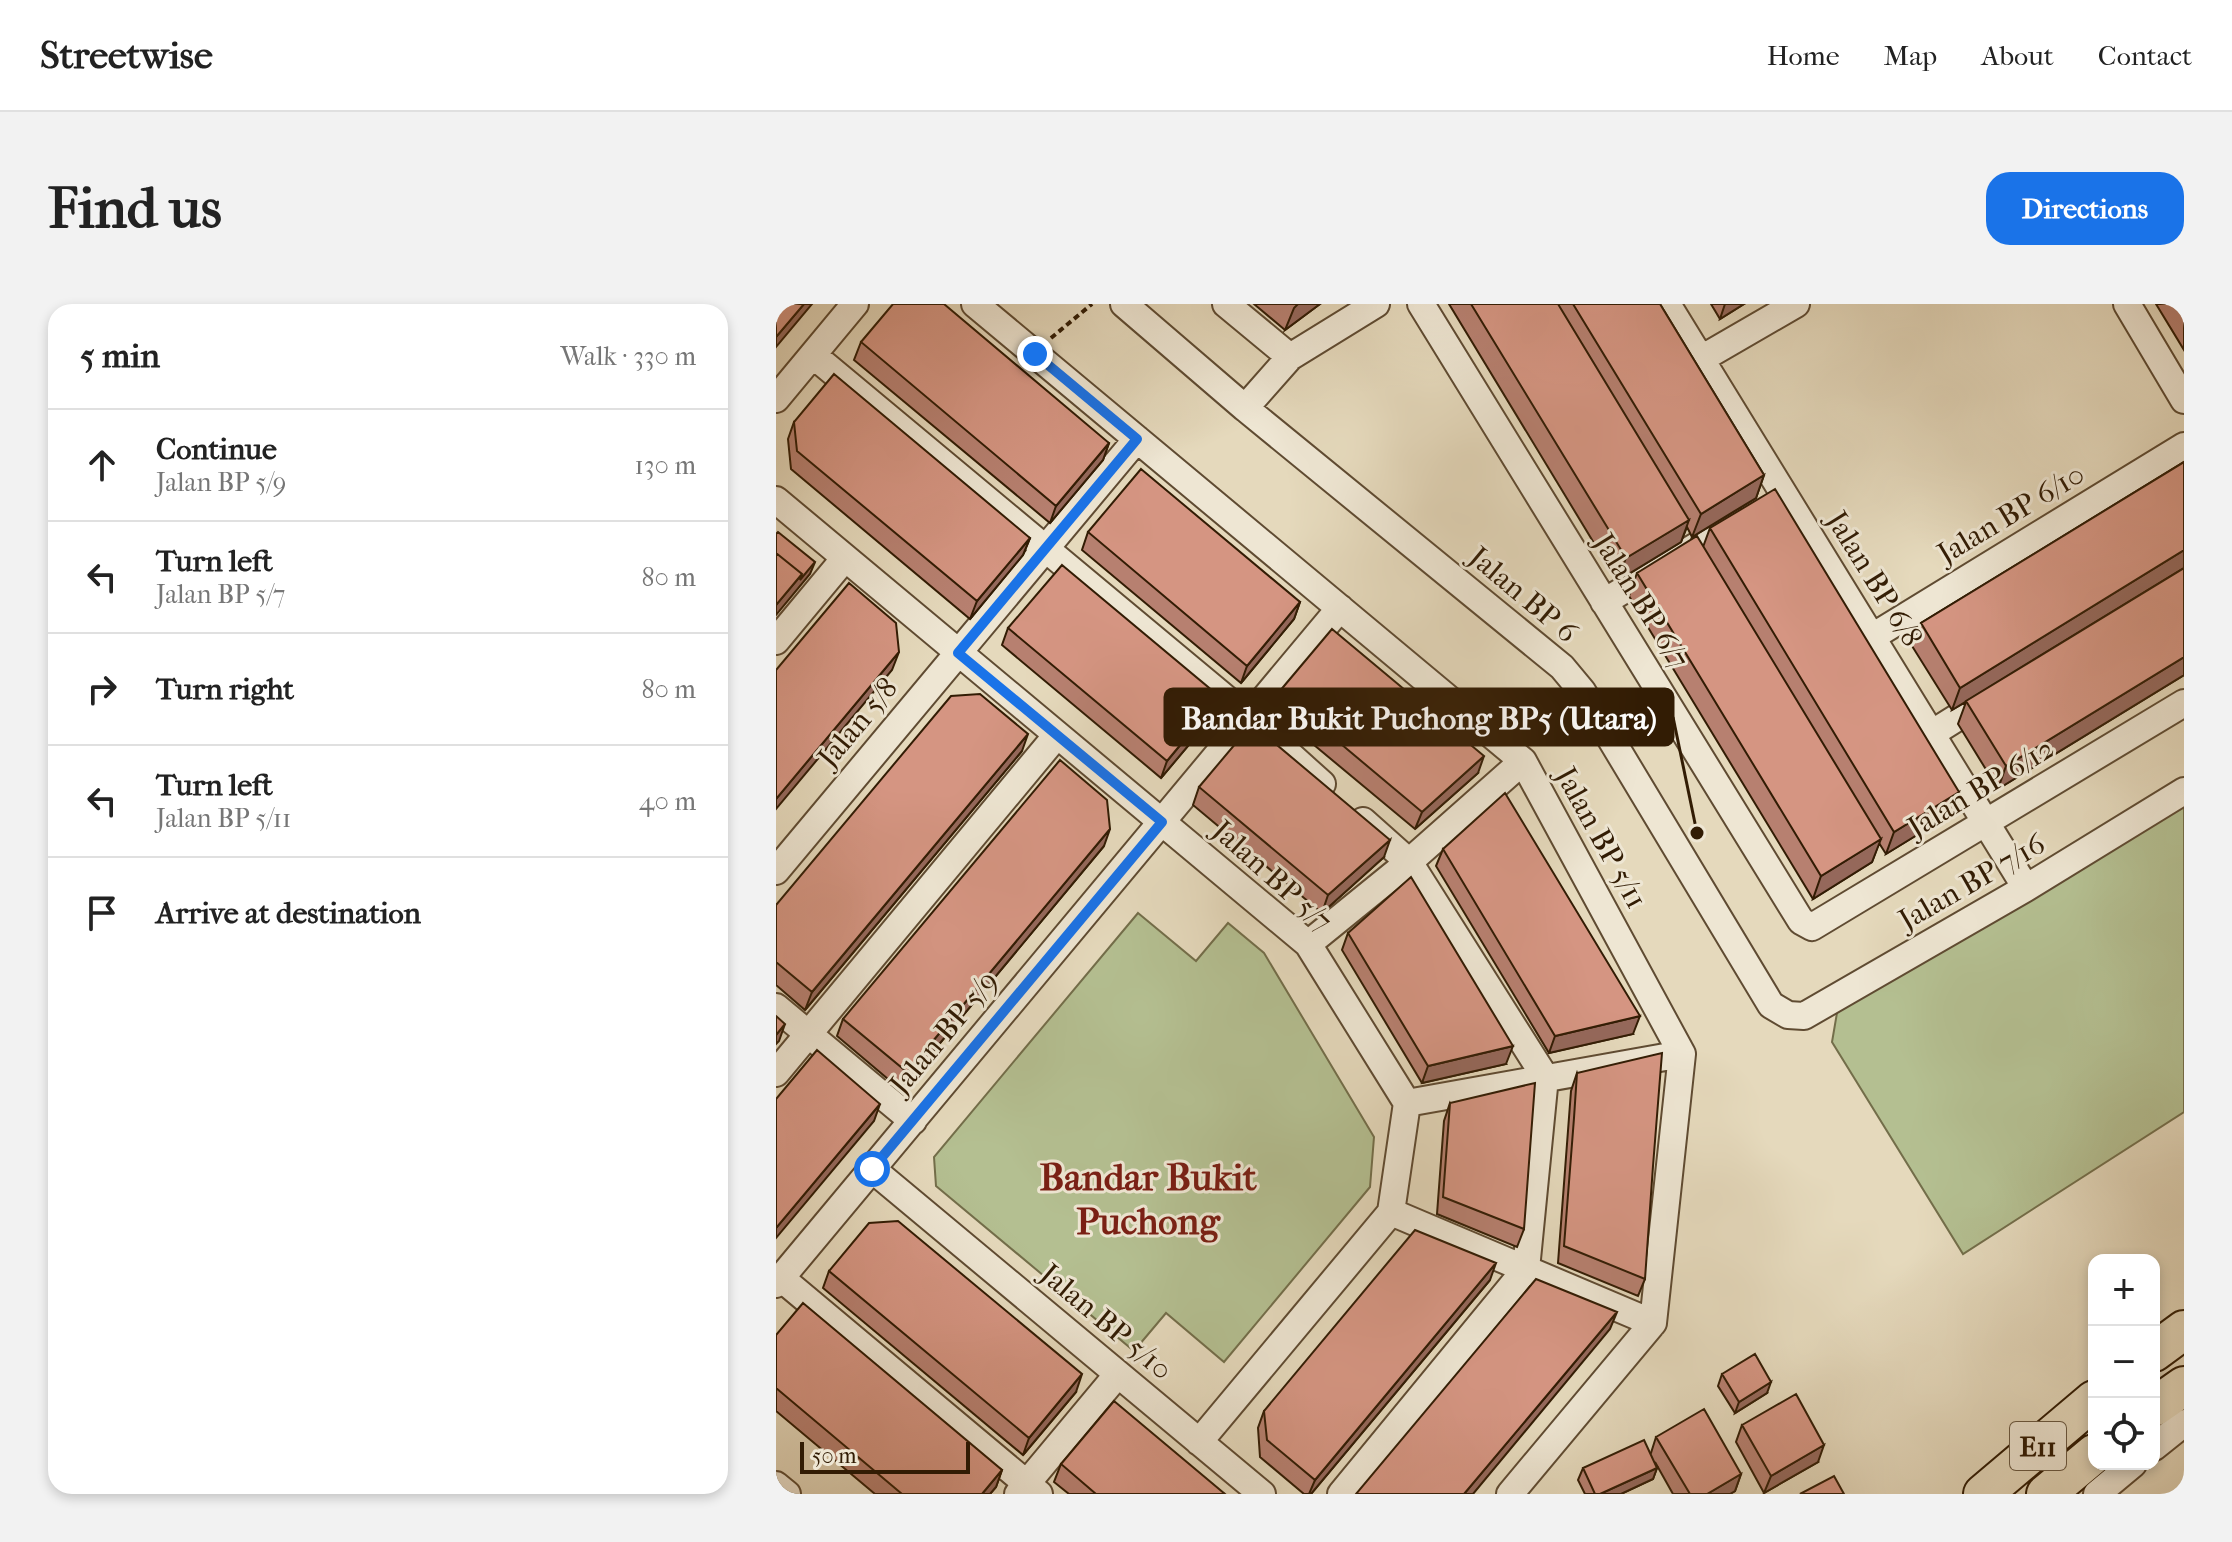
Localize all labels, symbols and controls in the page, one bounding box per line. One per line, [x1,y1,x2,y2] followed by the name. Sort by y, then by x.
[40,33,213,78] text: Streetwise
[1767,39,1840,72] text: Home
[1884,39,1937,72] text: Map
[1981,39,2054,72] text: About
[2098,39,2192,72] text: Contact
[1986,172,2184,245] button: Directions
[48,176,222,241] text: Find us
[80,336,160,376] text: 5 min
[1017,336,1053,372] route end
[560,341,696,372] text: Walk · 330 m
[156,432,277,467] text: Continue
[80,443,124,487] icon: ahead
[635,450,696,481] text: 130 m
[1930,456,2091,573] street label: Jalan BP 6/10
[156,467,286,498] text: Jalan BP 5/9
[1818,503,1929,653] street label: Jalan BP 6/8
[1585,525,1696,675] street label: Jalan BP 6/7
[1460,538,1585,651] street label: Jalan BP 6
[156,544,273,579] text: Turn left
[80,555,124,599] icon: left
[641,562,696,593] text: 80 m
[156,579,285,610] text: Jalan BP 5/7
[80,667,124,711] icon: right
[809,671,905,776] street label: Jalan 5/8
[156,672,294,707] text: Turn right
[641,674,696,705] text: 80 m
[1165,689,1673,745] callout: Bandar Bukit Puchong BP5 (Utara)
[1181,700,1657,737] text: Bandar Bukit Puchong BP5 (Utara)
[1900,731,2060,846] street label: Jalan BP 6/12
[1547,760,1654,915] street label: Jalan BP 5/11
[156,768,273,803] text: Turn left
[80,779,124,823] icon: left
[639,786,696,817] text: 40 m
[156,803,291,834] text: Jalan BP 5/11
[1203,812,1339,939] street label: Jalan BP 5/7
[1891,826,2052,939] street label: Jalan BP 7/16
[80,891,124,935] icon: arrive
[156,896,421,931] text: Arrive at destination
[881,964,1006,1103] street label: Jalan BP 5/9
[854,1151,890,1187] route start
[1039,1155,1257,1244] district label: Bandar Bukit Puchong
[2088,1254,2160,1470] map controls
[2088,1254,2160,1326] button: +
[1031,1255,1179,1387] street label: Jalan BP 5/10
[2088,1326,2160,1398] button: −
[2088,1398,2160,1470] button: locate
[2010,1422,2066,1470] road number: E11
[800,1438,970,1474] scale bar
[812,1443,857,1469] text: 50 m

